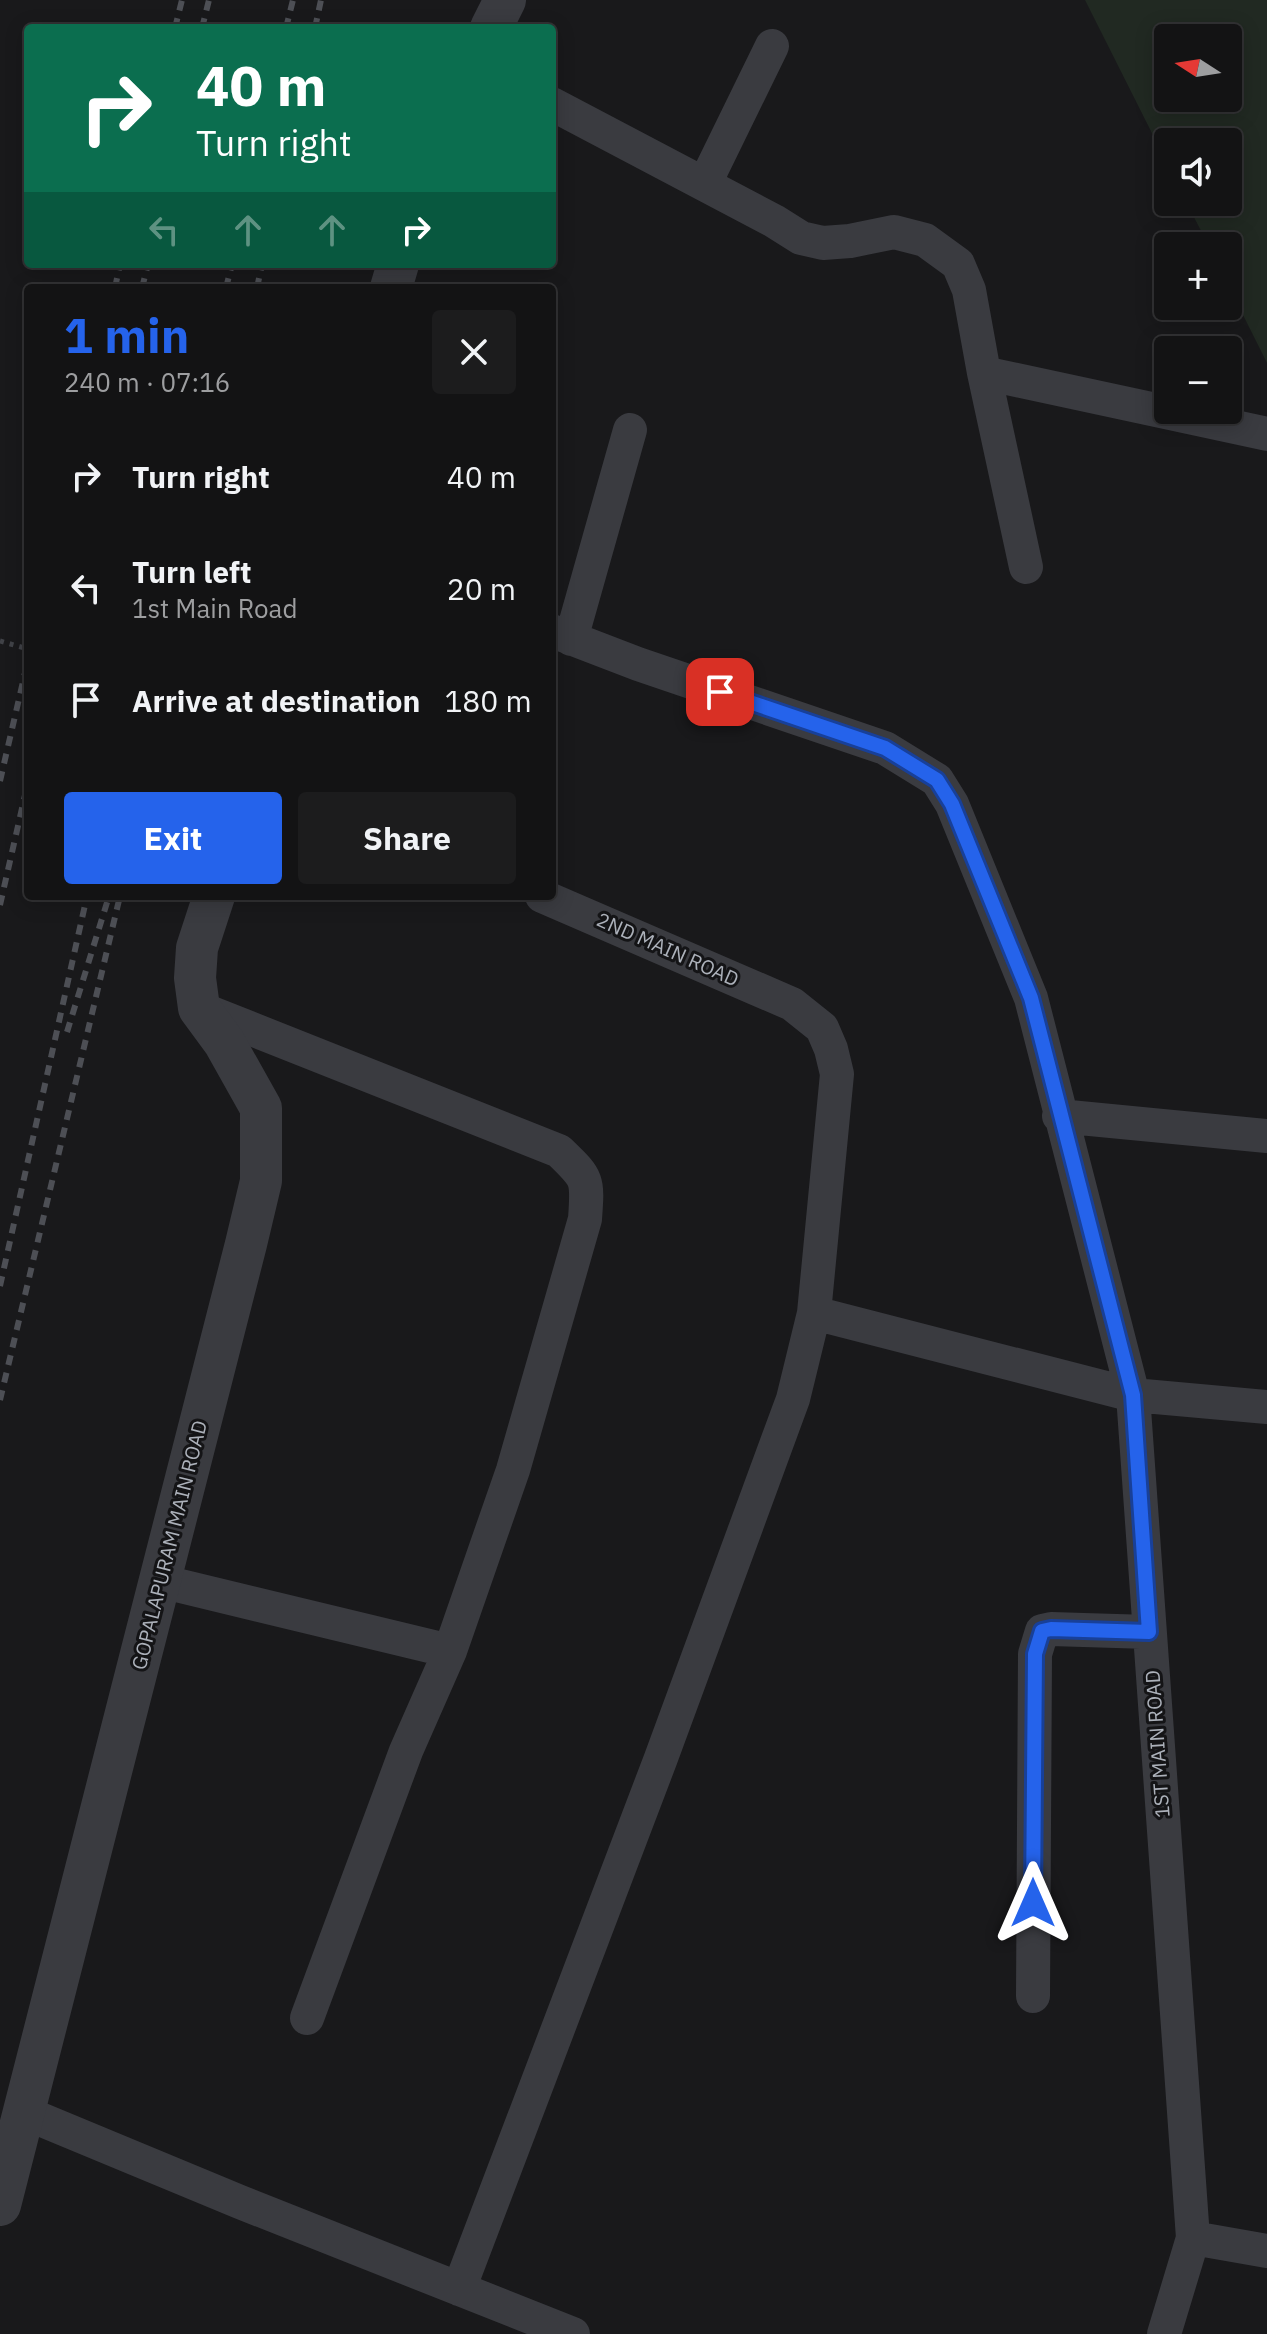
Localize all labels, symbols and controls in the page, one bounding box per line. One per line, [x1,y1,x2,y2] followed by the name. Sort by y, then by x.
[1154,24,1242,112] north arrow
[1154,24,1242,424] map controls
[196,49,326,121] text: 40 m
[64,56,168,160] icon: right
[196,119,352,166] text: Turn right
[1154,128,1242,216] button: sound
[142,208,186,252] icon: left
[226,208,270,252] icon: ahead
[310,208,354,252] icon: ahead
[394,208,438,252] icon: right
[1154,232,1242,320] button: +
[64,304,189,366] text: 1 min
[432,310,516,394] button: close
[1154,336,1242,424] button: −
[64,365,230,399] text: 240 m · 07:16
[64,454,108,498] icon: right
[132,457,270,496] text: Turn right
[447,457,516,496] text: 40 m
[132,552,251,591] text: Turn left
[64,566,108,610] icon: left
[447,569,516,608] text: 20 m
[132,591,298,625] text: 1st Main Road
[686,658,754,726] pin
[698,670,742,714] icon: arrive
[64,678,108,722] icon: arrive
[132,681,420,720] text: Arrive at destination
[444,681,532,720] text: 180 m
[64,792,282,884] button: Exit
[298,792,516,884] button: Share
[593,906,743,992] street label: 2ND MAIN ROAD
[125,1417,213,1673] street label: GOPALAPURAM MAIN ROAD
[1138,1669,1176,1819] street label: 1ST MAIN ROAD
[991,1861,1075,1945] position arrow

